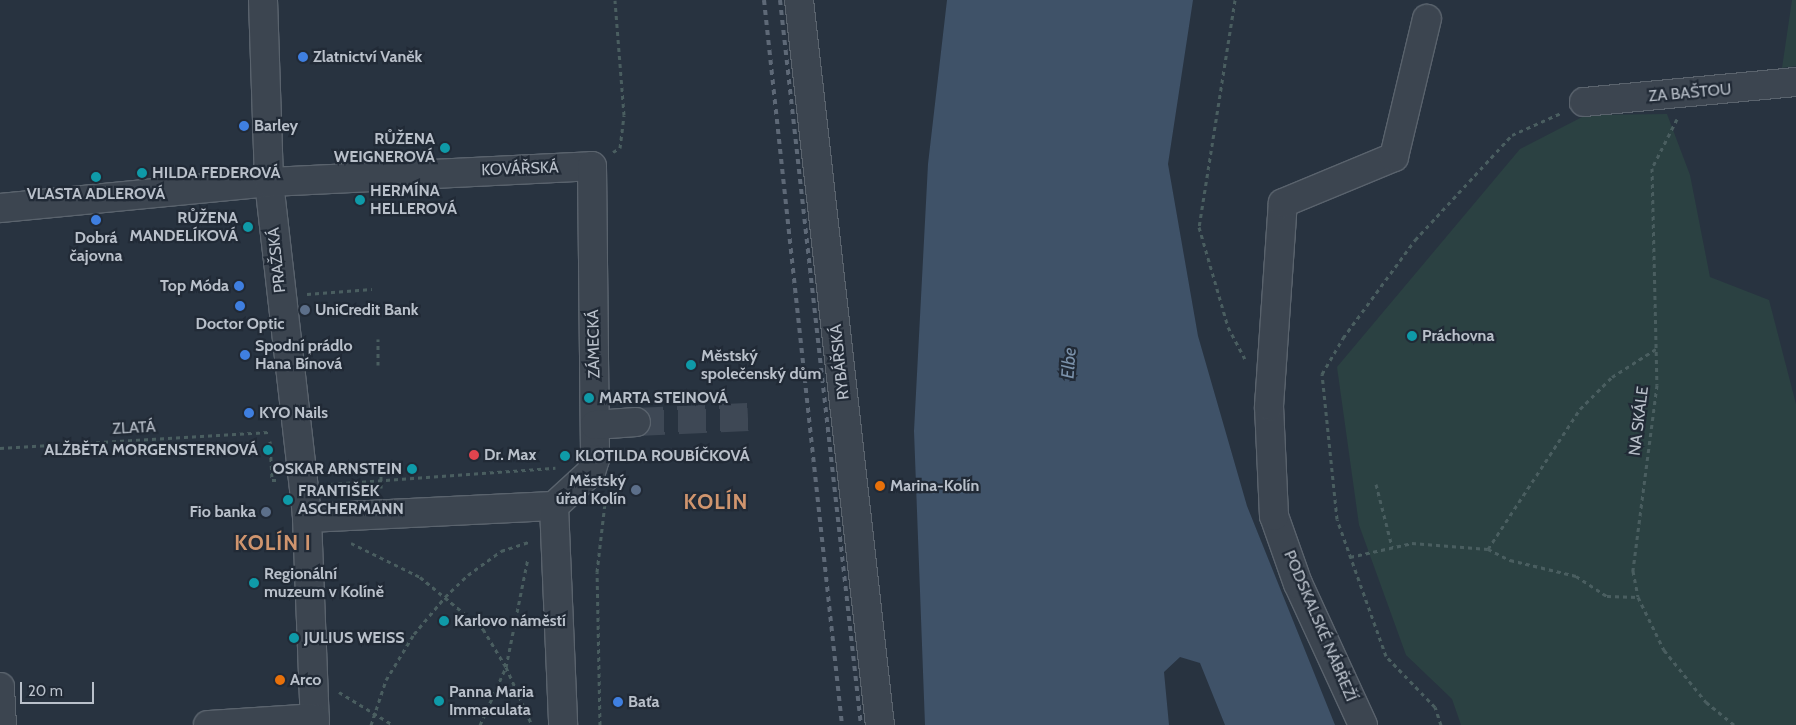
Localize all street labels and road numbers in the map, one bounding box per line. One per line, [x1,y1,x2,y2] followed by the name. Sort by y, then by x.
[1648,80,1732,106] street label: ZA BAŠTOU
[481,158,559,180] street label: KOVÁŘSKÁ
[264,226,290,294] street label: PRAŽSKÁ
[584,309,604,379] street label: ZÁMECKÁ
[826,323,854,401] street label: RYBÁŘSKÁ
[1625,385,1653,457] street label: NA SKÁLE
[112,417,156,439] street label: ZLATÁ
[1279,548,1361,704] street label: PODSKALSKÉ NÁBŘEŽÍ

